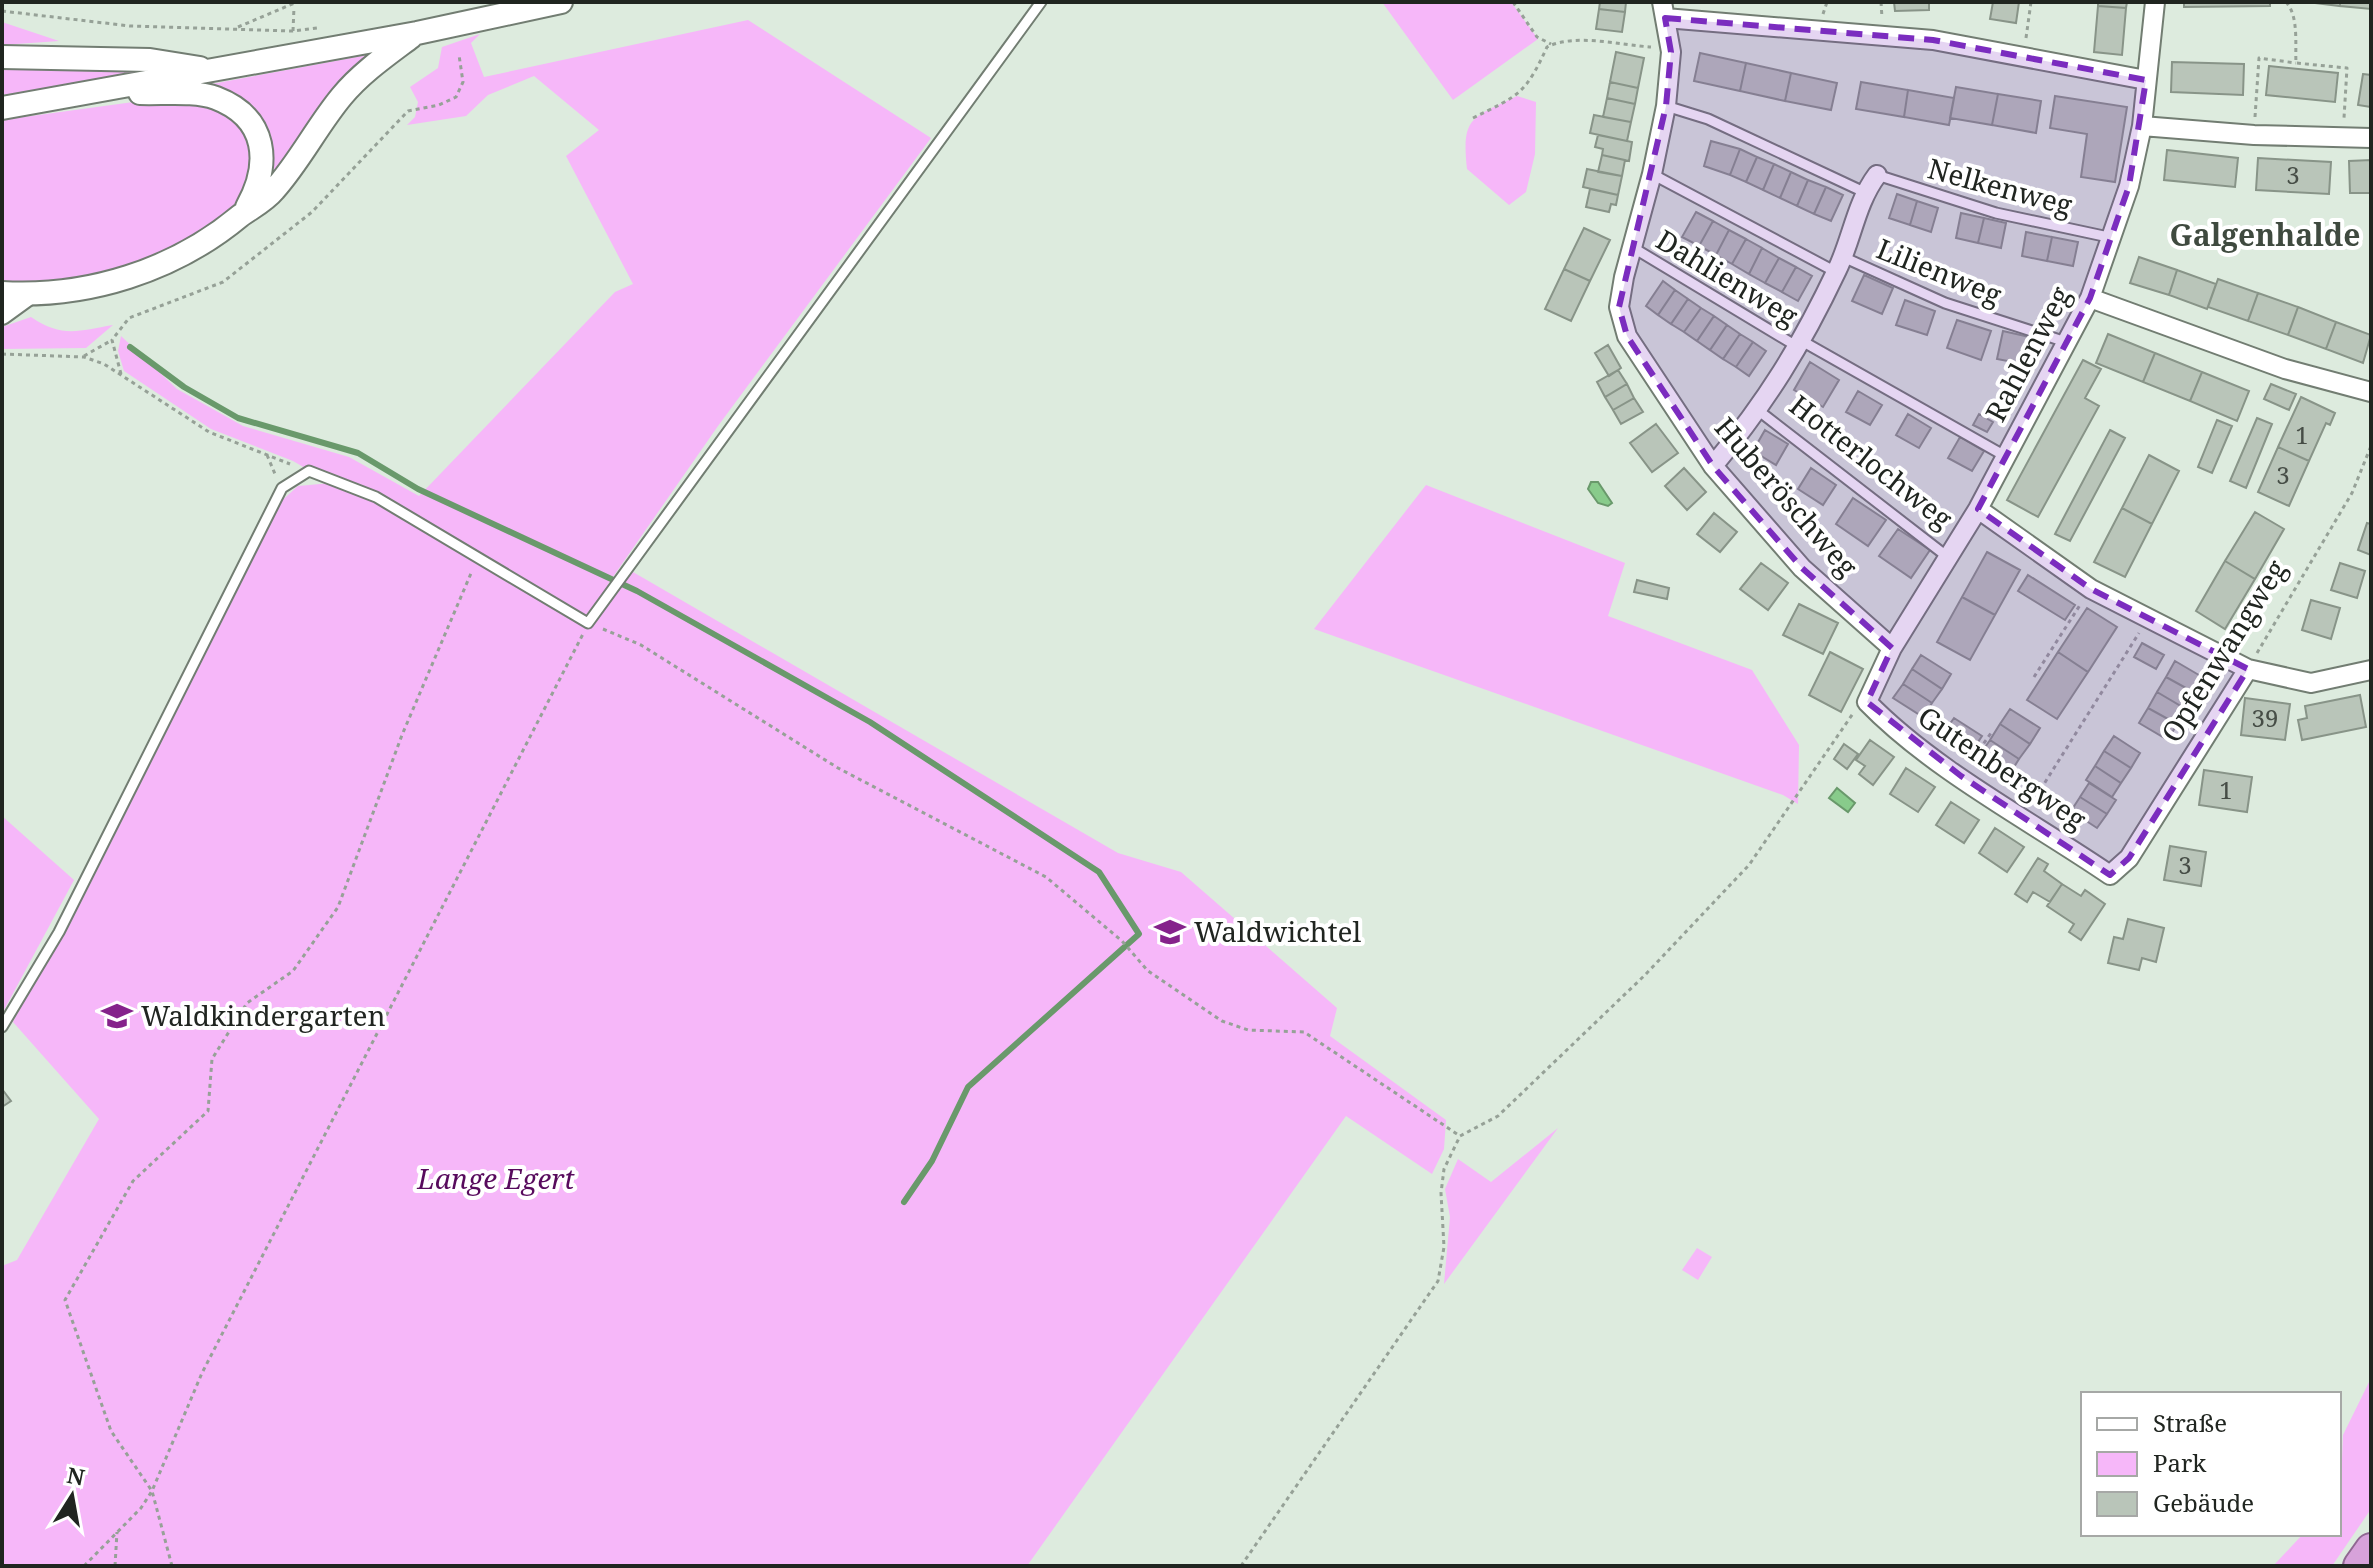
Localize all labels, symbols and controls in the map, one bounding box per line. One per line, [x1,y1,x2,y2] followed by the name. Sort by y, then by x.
[1924,149,2077,224] street label: Nelkenweg
[2286,158,2300,191] house number: 3
[2170,214,2360,255] district label: Galgenhalde
[1650,220,1805,334] street label: Dahlienweg
[1871,229,2007,313] street label: Lilienweg
[1976,279,2079,428] street label: Rahlenweg
[1782,386,1961,537] street label: Hotterlochweg
[1707,408,1867,584] street label: Huberöschweg
[2295,418,2309,451] house number: 1
[2276,458,2290,491] house number: 3
[2152,552,2295,749] street label: Opfenwangweg
[1911,697,2094,838] street label: Gutenbergweg
[2252,701,2278,734] house number: 39
[2219,773,2233,806] house number: 1
[2178,848,2192,881] house number: 3
[1194,912,1361,950] place label: Waldwichtel
[1153,915,1187,949] school or university icon: Waldwichtel
[141,996,386,1034] place label: Waldkindergarten
[100,999,134,1033] school or university icon: Waldkindergarten
[416,1159,575,1197] park label: Lange Egert
[2081,1392,2341,1536] legend
[2153,1406,2227,1439] text: Straße
[2153,1446,2207,1479] text: Park
[32,1456,112,1536] north arrow
[65,1459,87,1492] text: N
[2153,1486,2254,1519] text: Gebäude

